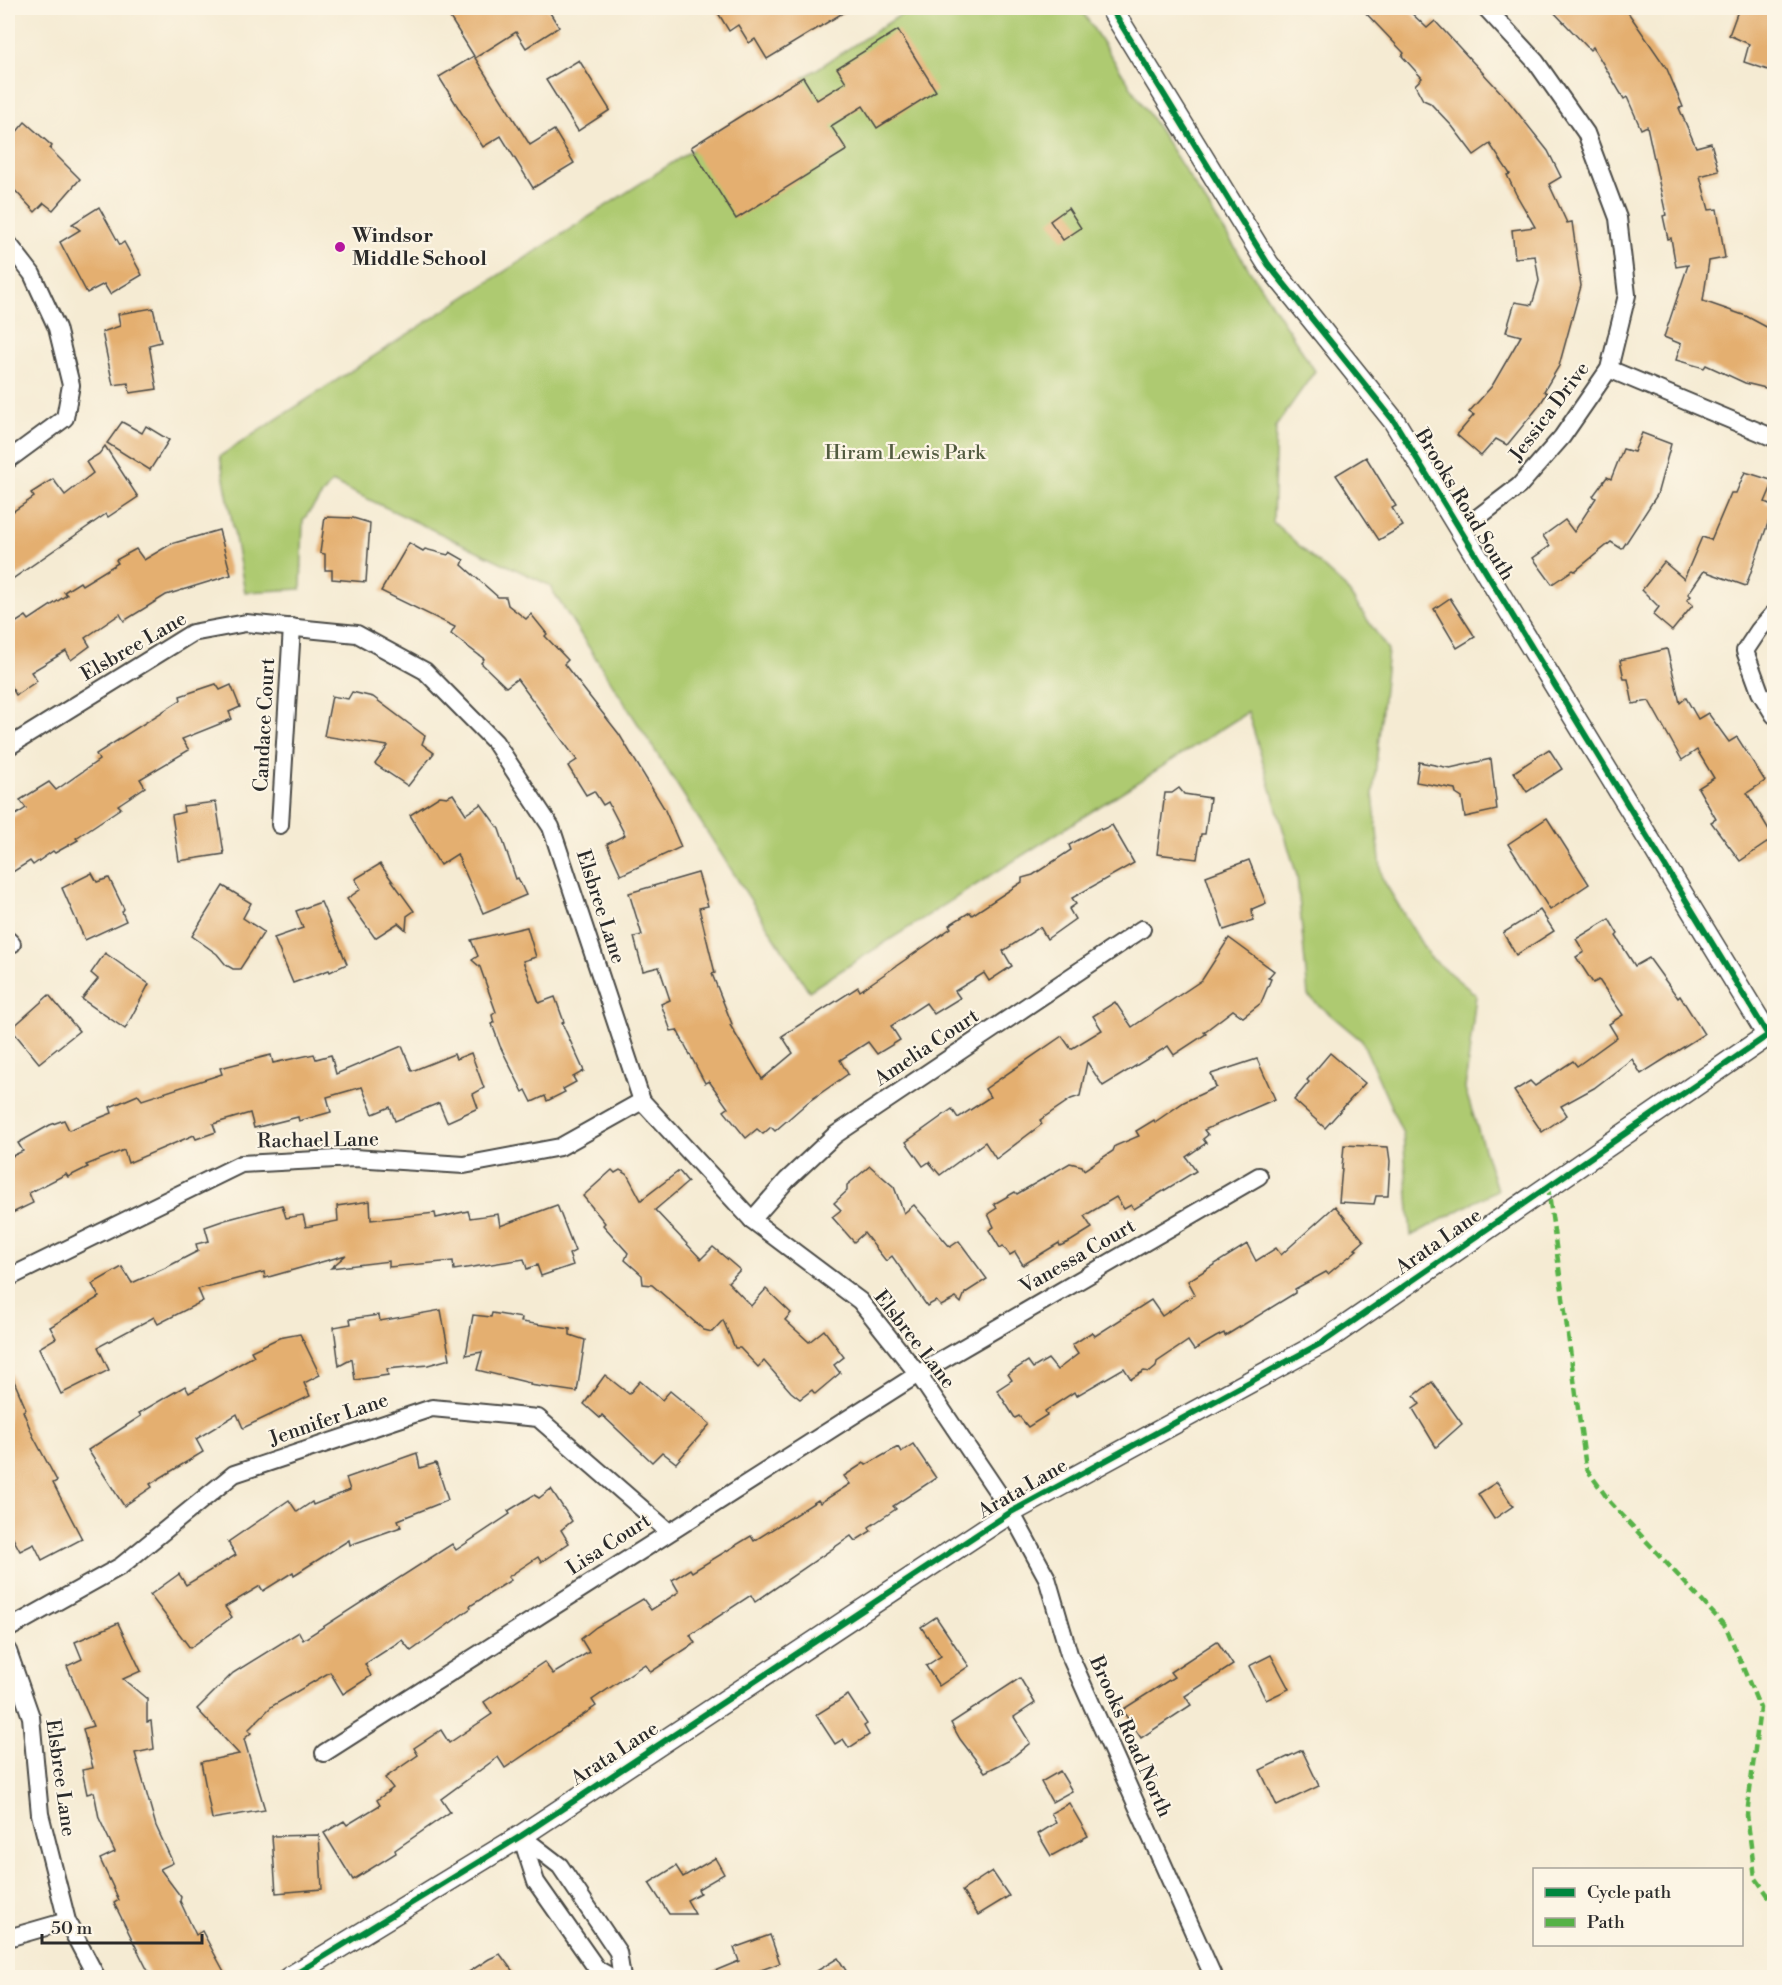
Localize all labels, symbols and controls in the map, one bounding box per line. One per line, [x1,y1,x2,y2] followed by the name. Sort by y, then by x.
[351,224,487,272] place label: Windsor Middle School
[333,240,347,254] marker: Windsor Middle School
[1504,357,1596,467] street label: Jessica Drive
[1408,424,1519,586] street label: Brooks Road South
[824,441,987,466] park label: Hiram Lewis Park
[77,607,191,687] street label: Elsbree Lane
[249,657,281,793] street label: Candace Court
[570,847,630,967] street label: Elsbree Lane
[869,1004,984,1093] street label: Amelia Court
[257,1127,379,1155] street label: Rachael Lane
[1390,1203,1487,1281] street label: Arata Lane
[1015,1214,1140,1301] street label: Vanessa Court
[868,1286,960,1394] street label: Elsbree Lane
[265,1388,392,1452] street label: Jennifer Lane
[973,1453,1072,1525] street label: Arata Lane
[562,1509,656,1581] street label: Lisa Court
[1083,1652,1177,1822] street label: Brooks Road North
[566,1716,663,1792] street label: Arata Lane
[39,1718,81,1838] street label: Elsbree Lane
[1533,1868,1743,1946] legend
[1587,1881,1671,1904] text: Cycle path
[42,1907,202,1945] scale bar
[1587,1911,1625,1934] text: Path
[51,1917,93,1940] text: 50 m

